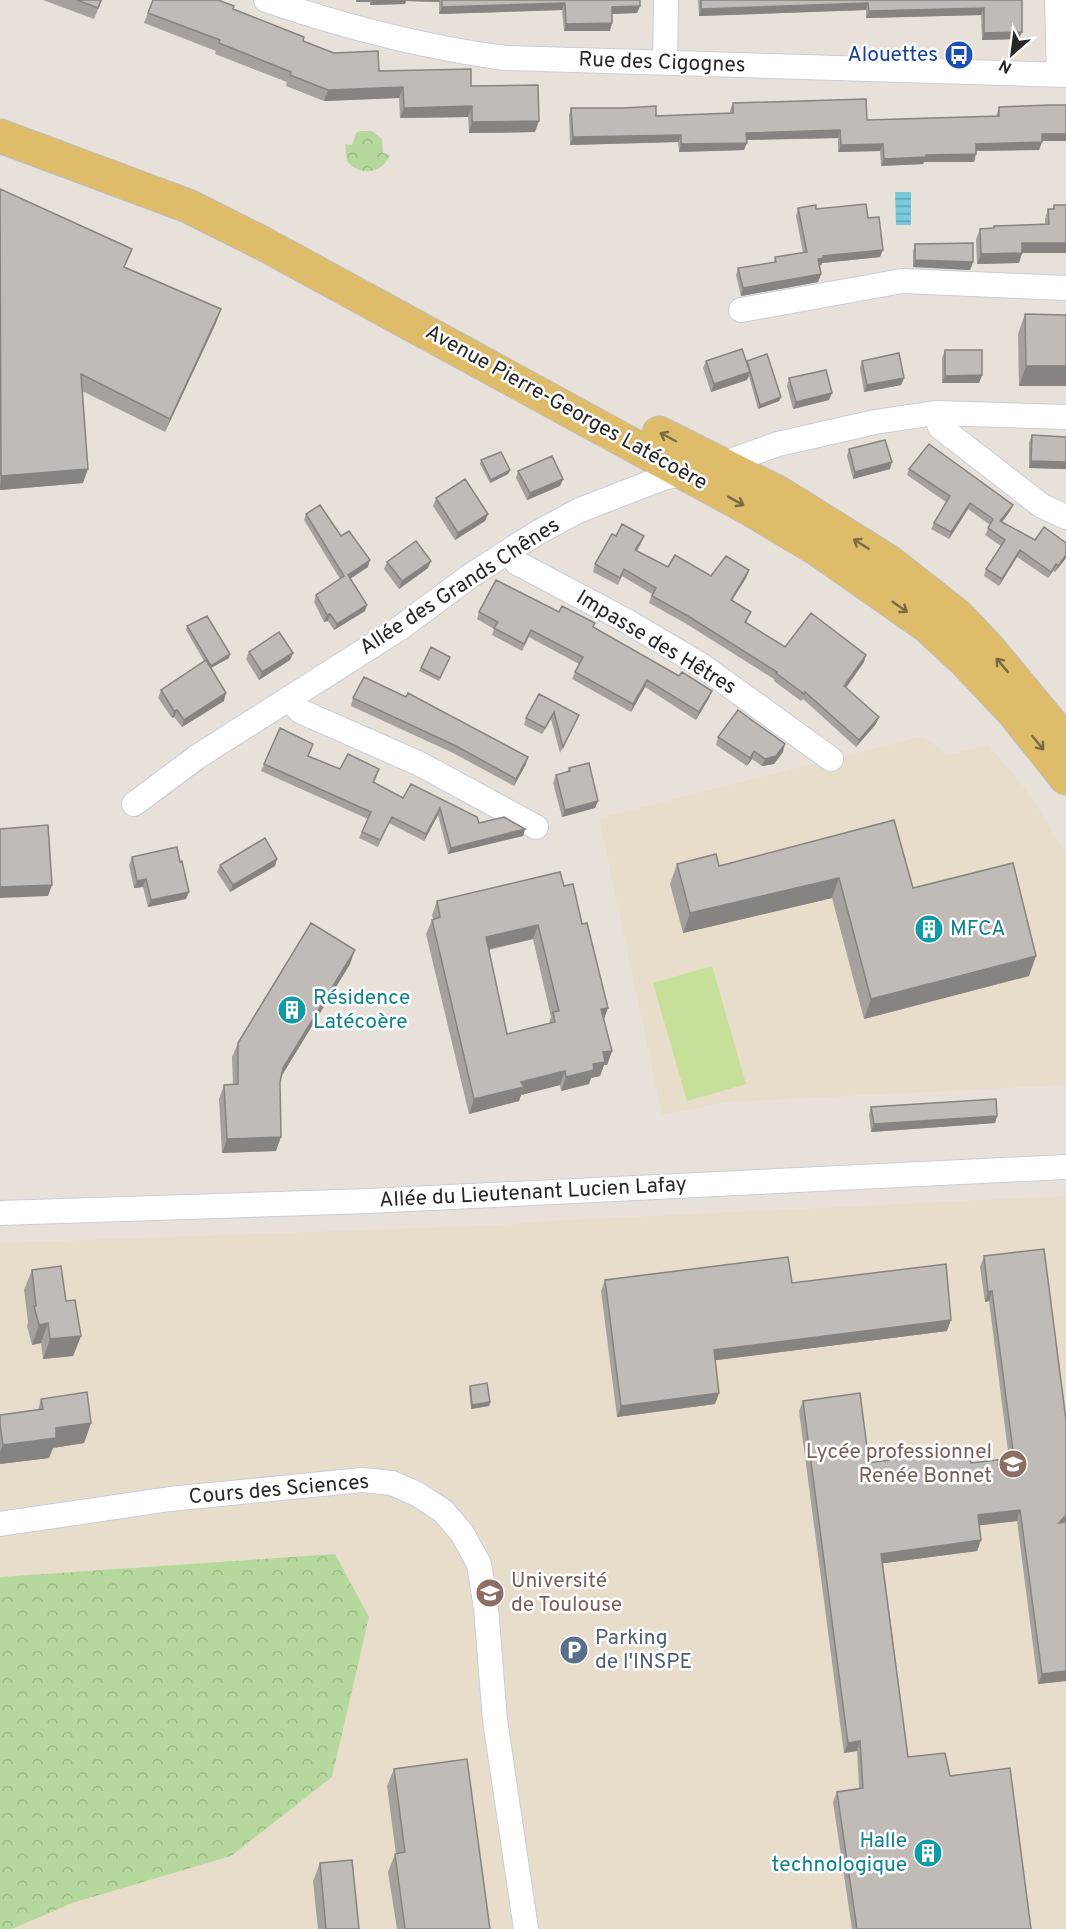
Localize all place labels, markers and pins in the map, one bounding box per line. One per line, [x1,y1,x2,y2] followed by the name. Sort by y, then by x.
[943,39,975,71] bus stop icon: Alouettes
[847,42,938,69] place label: Alouettes
[913,913,945,945] building icon: MFCA
[950,916,1005,943] place label: MFCA
[313,985,410,1036] place label: Résidence Latécoère
[276,994,308,1026] building icon: Résidence Latécoère
[806,1439,992,1490] place label: Lycée professionnel Renée Bonnet
[997,1448,1029,1480] school or university icon: Lycée professionnel Renée Bonnet
[511,1568,622,1619] place label: Université de Toulouse
[474,1577,506,1609] school or university icon: Université de Toulouse
[595,1625,692,1676] place label: Parking de l'INSPE
[558,1634,590,1666] parking icon: Parking de l'INSPE
[772,1828,907,1879] place label: Halle technologique
[912,1837,944,1869] building icon: Halle technologique

